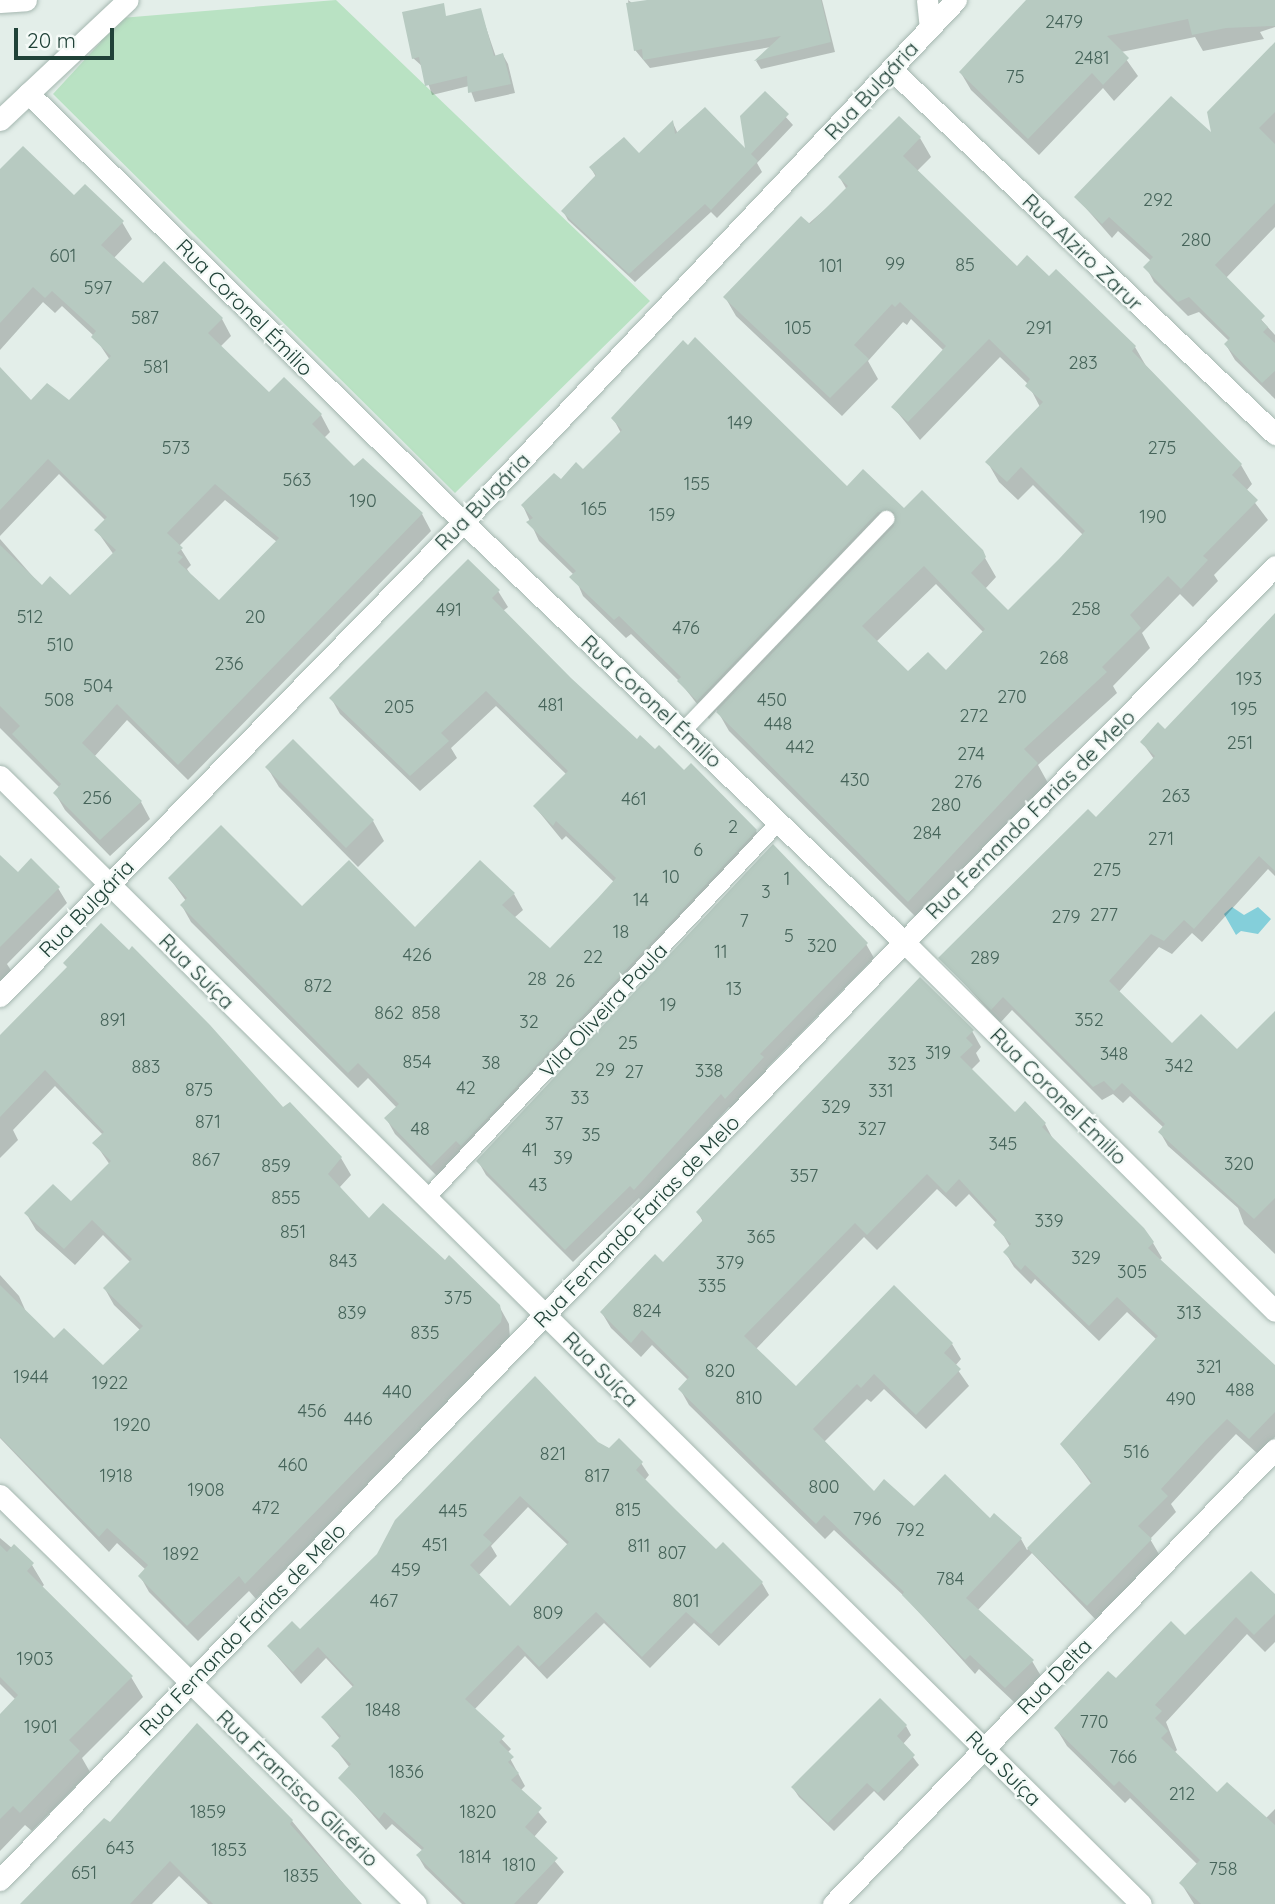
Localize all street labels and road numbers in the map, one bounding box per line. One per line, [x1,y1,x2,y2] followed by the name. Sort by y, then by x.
[819,36,923,144] street label: Rua Bulgária
[1018,188,1148,316] street label: Rua Alziro Zarur
[171,233,319,381] street label: Rua Coronel Émilio
[429,447,535,555] street label: Rua Bulgária
[576,629,728,773] street label: Rua Coronel Émilio
[920,704,1140,924] street label: Rua Fernando Farias de Melo
[33,854,139,962] street label: Rua Bulgária
[154,928,240,1014] street label: Rua Suíça
[534,937,672,1083] street label: Vila Oliveira Paula
[985,1022,1133,1170] street label: Rua Coronel Émilio
[528,1109,744,1333] street label: Rua Fernando Farias de Melo
[558,1326,644,1412] street label: Rua Suíça
[134,1517,350,1741] street label: Rua Fernando Farias de Melo
[1012,1633,1096,1719] street label: Rua Delta
[212,1704,384,1872] street label: Rua Francisco Glicério
[961,1725,1047,1811] street label: Rua Suíça

